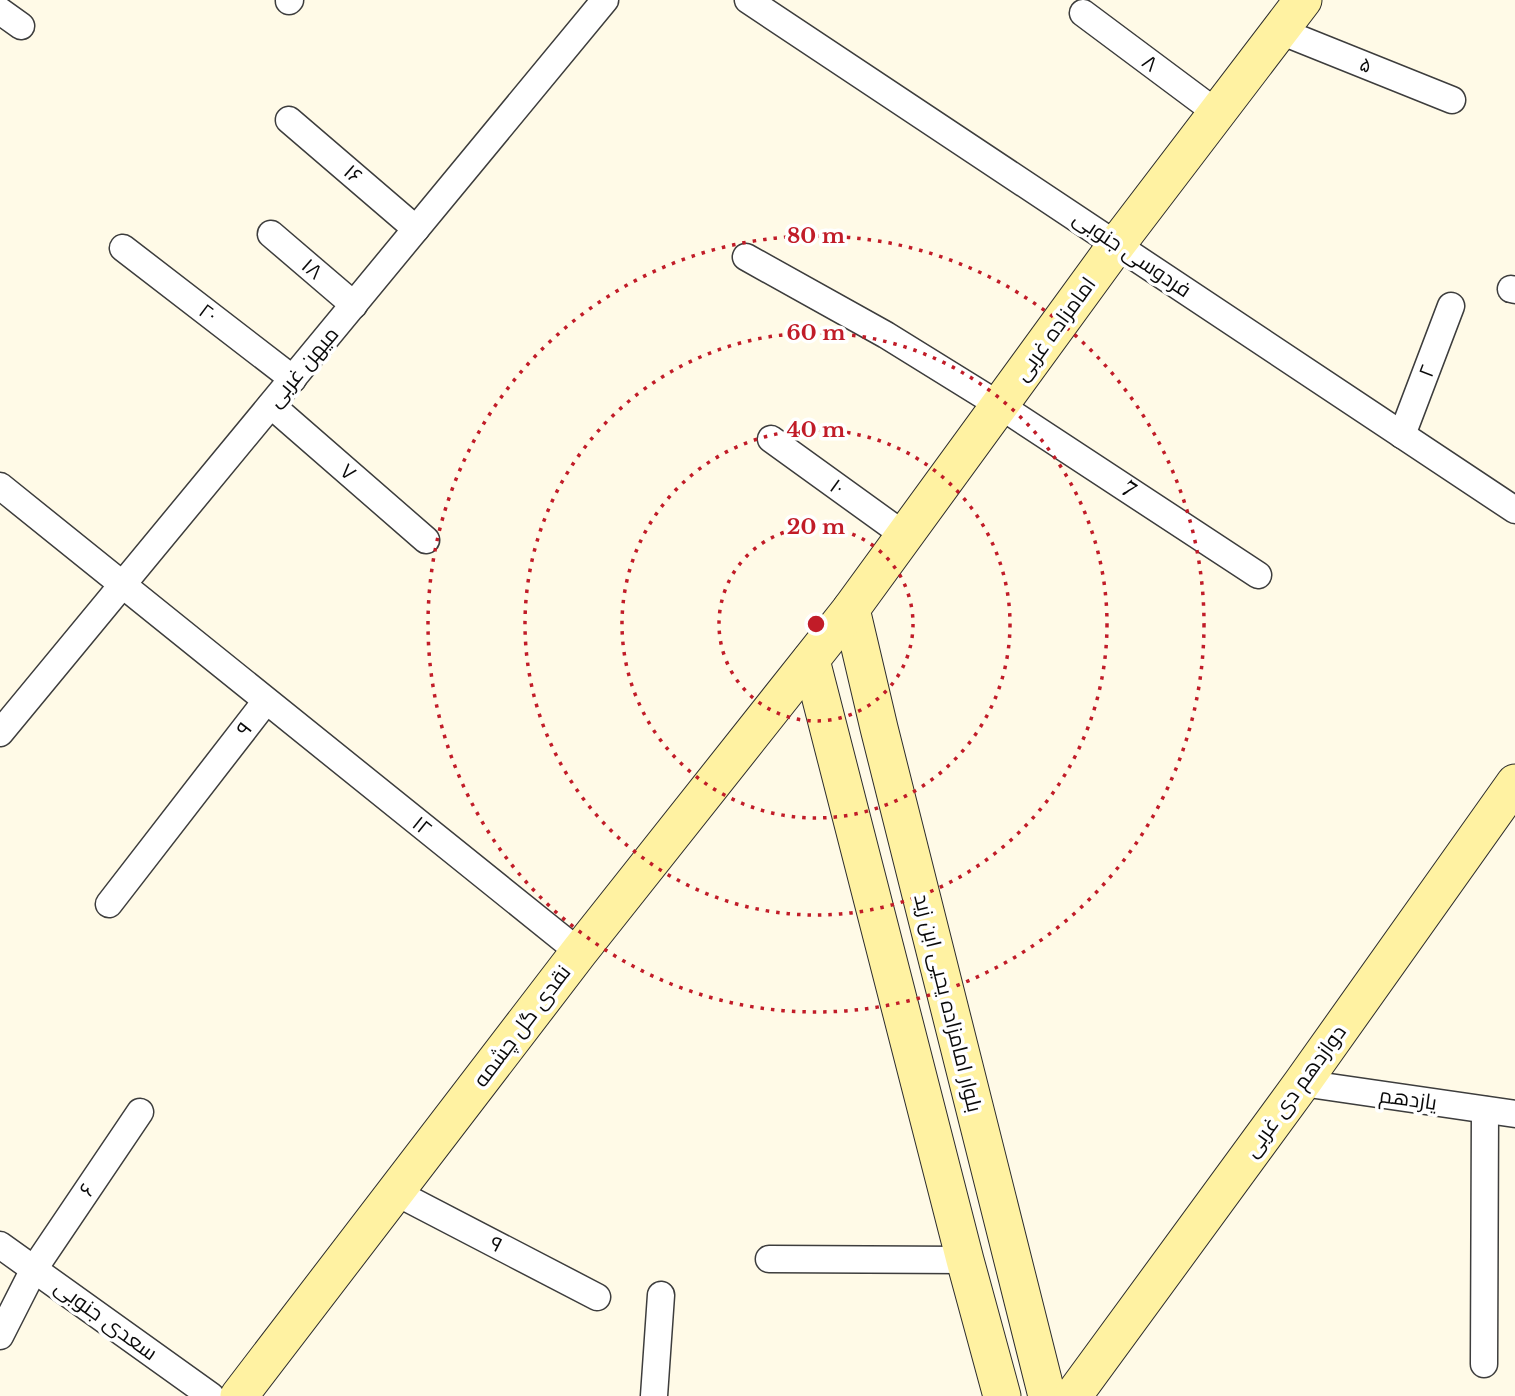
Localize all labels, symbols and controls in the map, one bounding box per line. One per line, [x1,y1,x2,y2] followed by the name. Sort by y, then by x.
[1137,49,1163,77] street label: ۸
[1356,51,1376,79] street label: ۵
[338,159,368,189] street label: ۱۶
[1068,205,1196,303] street label: فردوسی جنوبی
[787,223,845,249] text: 80 m
[296,253,328,285] street label: ۱۸
[1009,272,1101,386] street label: امامزاده غربی
[194,298,222,328] street label: ۲۰
[787,320,845,346] text: 60 m
[262,321,344,413] street label: میهن غربی
[1413,361,1441,381] street label: ۲
[787,417,845,443] text: 40 m
[335,458,361,486] street label: ۷
[825,473,849,501] street label: ۱۰
[1117,476,1140,504] street label: 7
[787,514,845,540] text: 20 m
[804,612,828,636] centre of rings
[230,717,258,741] street label: ۹
[407,810,437,842] street label: ۱۲
[908,891,988,1115] street label: بلوار امامزاده یحیی ابن زید
[468,960,577,1093] street label: نقدی گل چشمه
[1238,1020,1353,1163] street label: دوازدهم دی غربی
[1377,1082,1439,1117] street label: یازدهم
[73,1179,101,1201] street label: ۶
[485,1230,507,1258] street label: ۹
[49,1274,163,1366] street label: سعدی جنوبی

